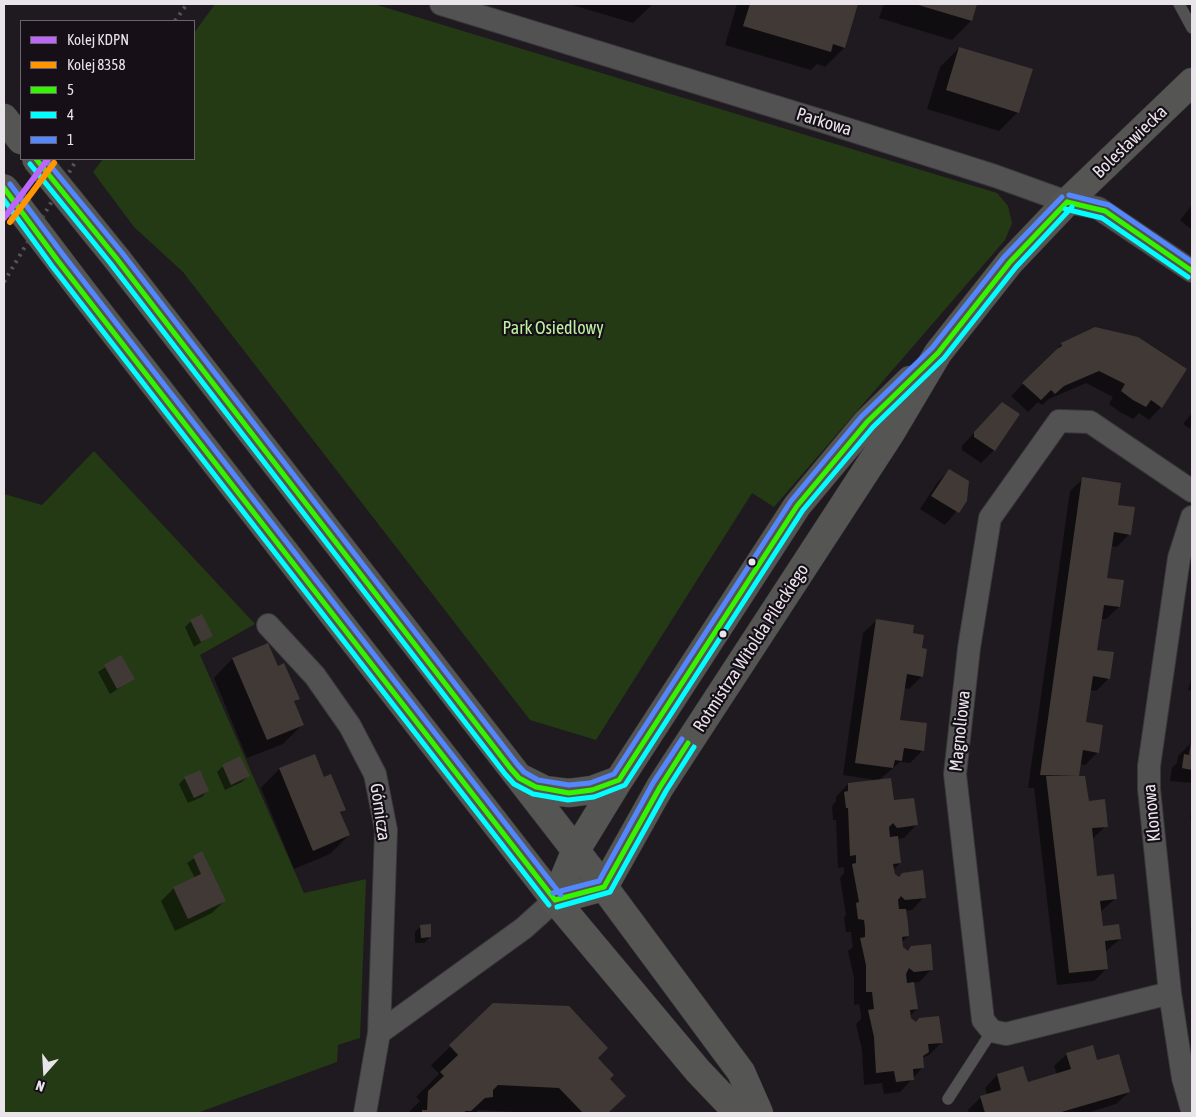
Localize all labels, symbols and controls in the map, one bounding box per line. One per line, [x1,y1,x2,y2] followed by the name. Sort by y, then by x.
[20,20,195,160] legend
[67,31,129,48] text: Kolej KDPN
[67,56,125,73] text: Kolej 8358
[67,81,74,98] text: 5
[1088,101,1172,183] street label: Bolesławiecka
[794,103,854,141] street label: Parkowa
[67,106,74,123] text: 4
[67,131,74,148] text: 1
[502,317,604,339] park label: Park Osiedlowy
[747,557,757,567] unlabelled marker
[689,560,813,736] street label: Rotmistrza Witolda Pileckiego
[718,629,728,639] unlabelled marker
[945,689,975,773] street label: Magnoliowa
[365,782,395,842] street label: Górnicza
[1139,783,1165,843] street label: Klonowa
[20,1047,70,1097] north arrow
[34,1077,47,1095] text: N

